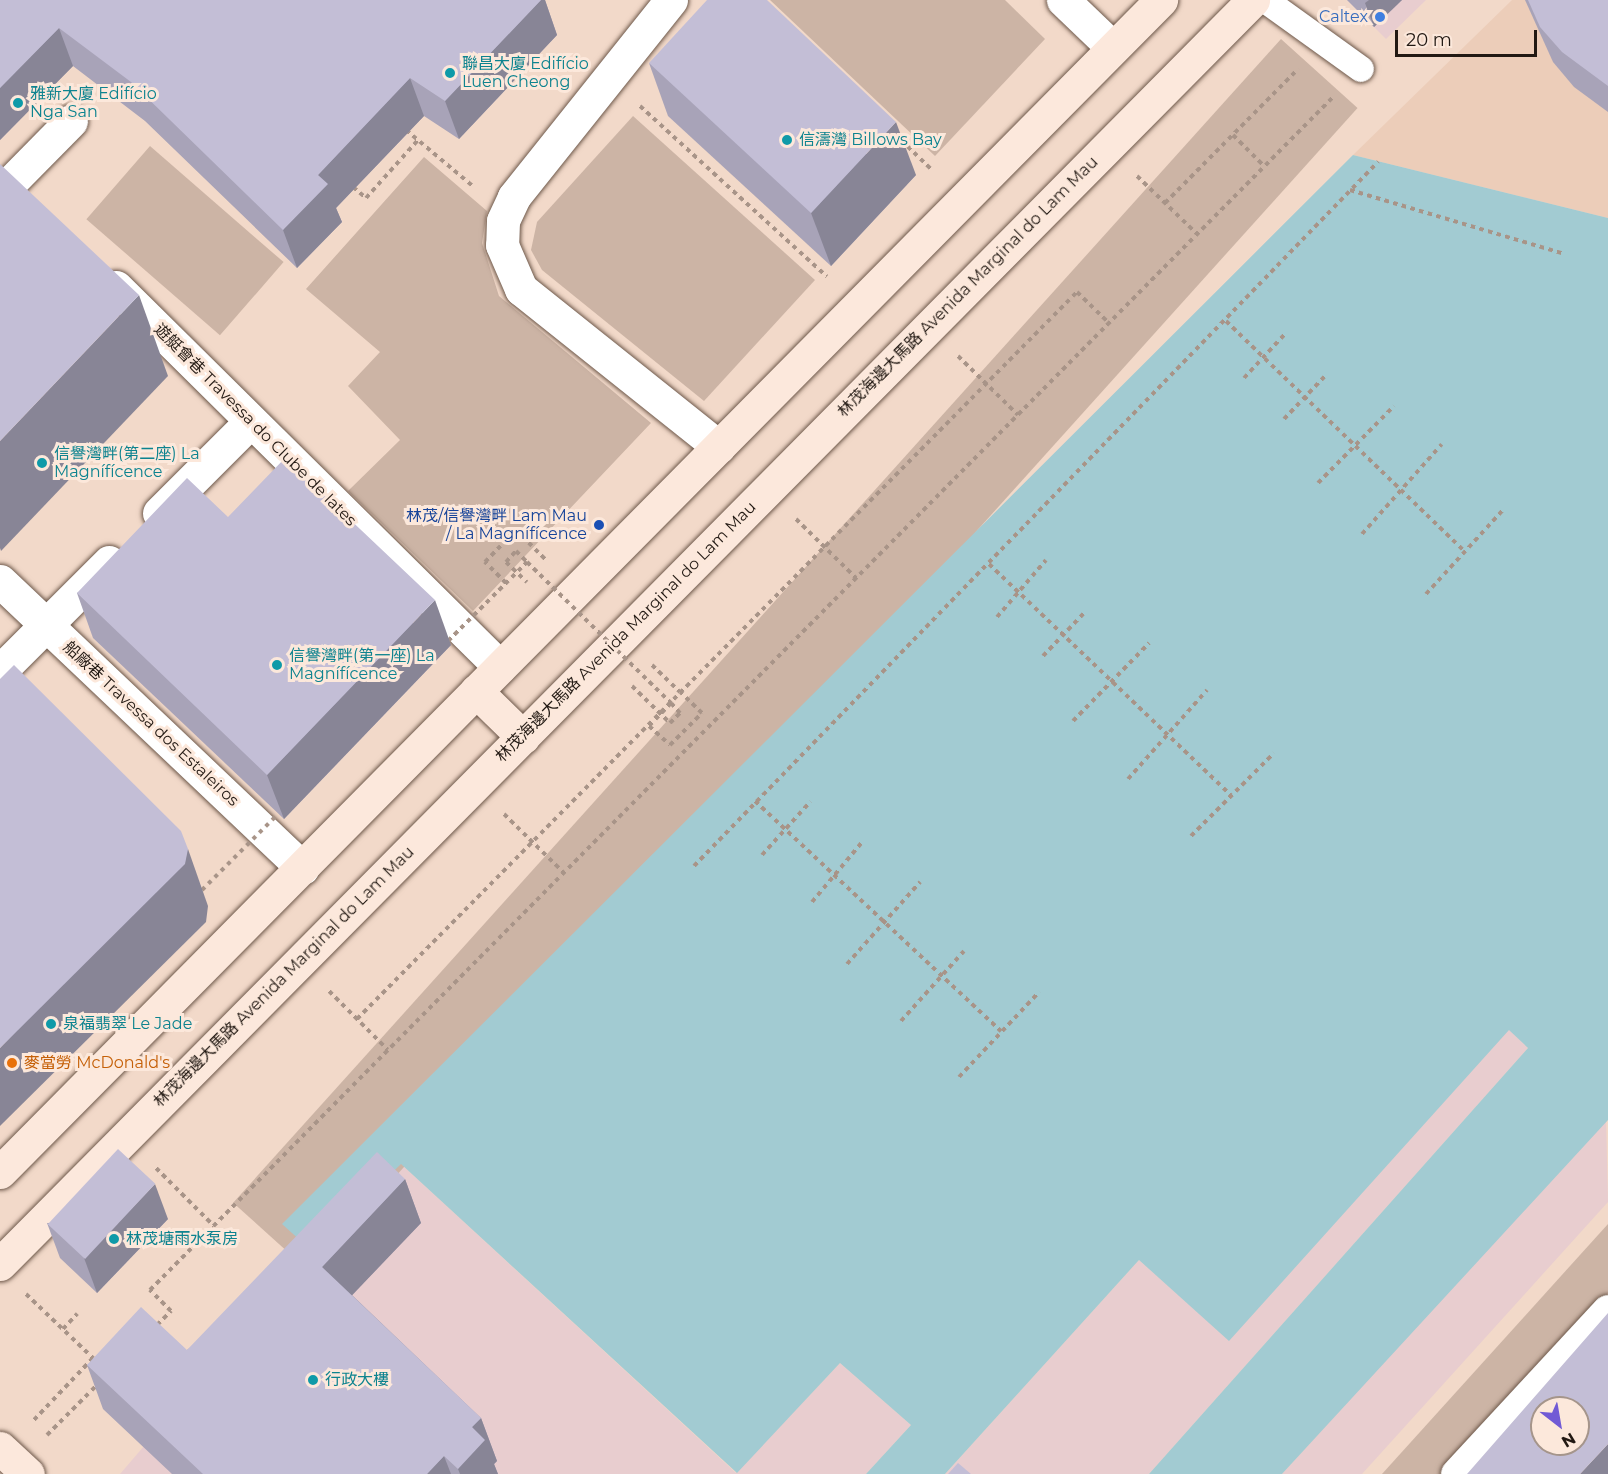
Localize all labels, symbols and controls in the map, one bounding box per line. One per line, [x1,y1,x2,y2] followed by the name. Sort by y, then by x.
[1319,7,1368,27] place label: Caltex
[1373,10,1387,24] marker: Caltex
[1398,18,1540,56] scale bar
[1406,29,1452,51] text: 20 m
[462,54,589,92] place label: 聯昌大廈 Edifício Luen Cheong
[443,66,457,80] marker: 聯昌大廈 Edifício Luen Cheong
[30,84,157,122] place label: 雅新大廈 Edifício Nga San
[11,96,25,110] marker: 雅新大廈 Edifício Nga San
[799,130,942,150] place label: 信濤灣 Billows Bay
[780,133,794,147] marker: 信濤灣 Billows Bay
[834,153,1102,421] street label: 林茂海邊大馬路 Avenida Marginal do Lam Mau
[150,320,360,530] street label: 遊艇會巷 Travessa do Clube de Iates
[54,444,200,482] place label: 信譽灣畔(第二座) La Magnífícence
[35,456,49,470] marker: 信譽灣畔(第二座) La Magnífícence
[492,498,760,766] street label: 林茂海邊大馬路 Avenida Marginal do Lam Mau
[406,506,587,544] place label: 林茂/信譽灣畔 Lam Mau / La Magnífícence
[592,518,606,532] marker: 林茂/信譽灣畔 Lam Mau / La Magnífícence
[59,638,243,810] street label: 船廠巷 Travessa dos Estaleiros
[289,646,435,684] place label: 信譽灣畔(第一座) La Magnífícence
[270,658,284,672] marker: 信譽灣畔(第一座) La Magnífícence
[150,843,418,1111] street label: 林茂海邊大馬路 Avenida Marginal do Lam Mau
[63,1014,192,1034] place label: 泉福翡翠 Le Jade
[44,1017,58,1031] marker: 泉福翡翠 Le Jade
[24,1053,170,1073] place label: 麥當勞 McDonald's
[5,1056,19,1070] marker: 麥當勞 McDonald's
[126,1229,238,1249] place label: 林茂塘雨水泵房
[107,1232,121,1246] marker: 林茂塘雨水泵房
[325,1370,389,1390] place label: 行政大樓
[306,1373,320,1387] marker: 行政大樓
[1530,1396,1590,1456] north arrow
[1558,1429,1579,1452] text: N

